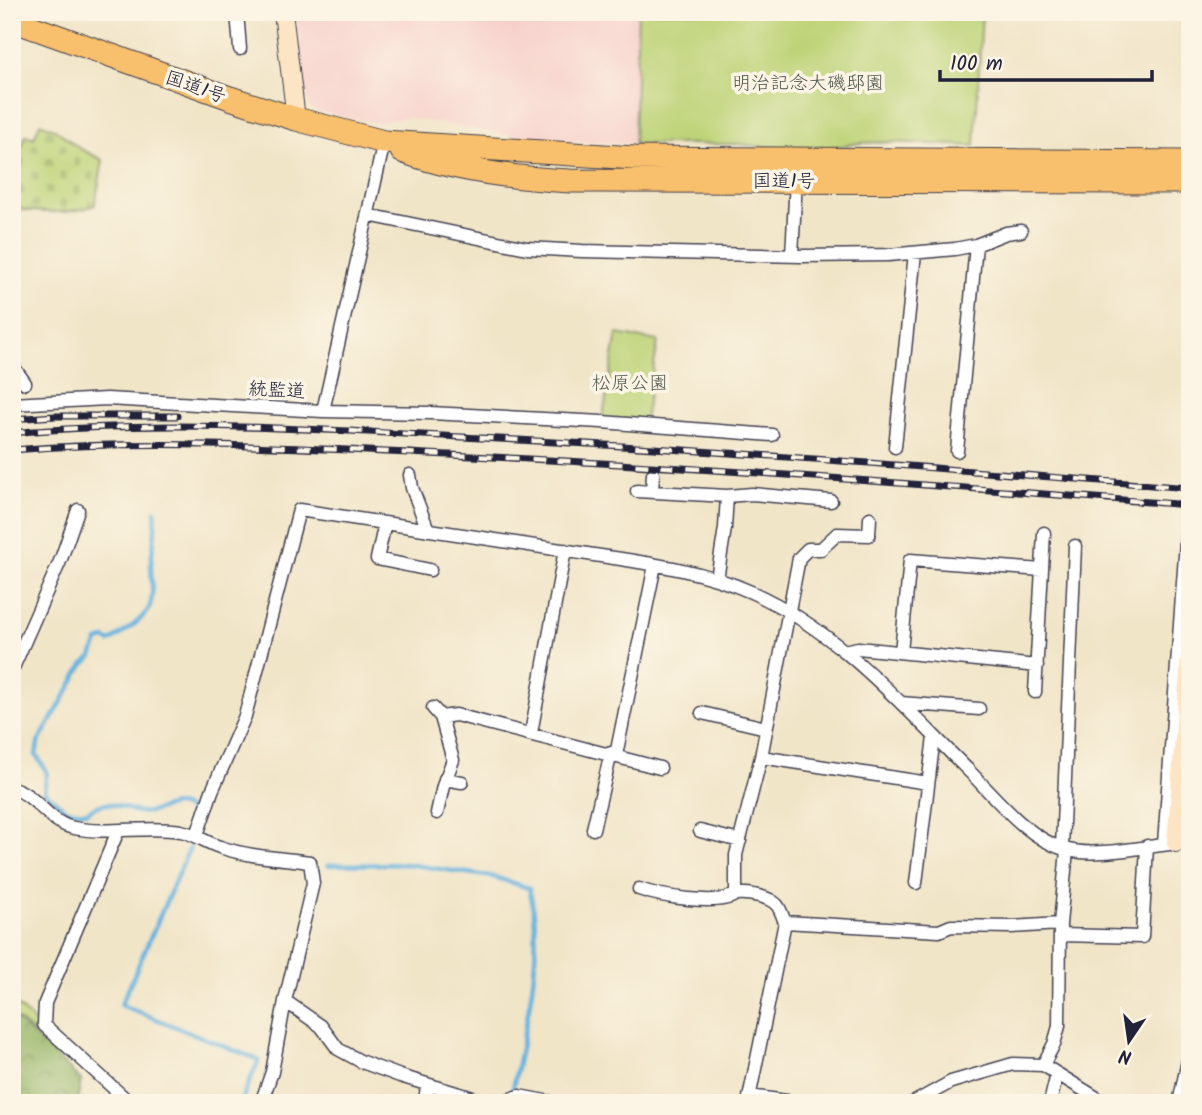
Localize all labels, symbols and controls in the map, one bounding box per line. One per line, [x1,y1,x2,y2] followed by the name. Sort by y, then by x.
[940,38,1151,82] scale bar
[950,48,1003,81] text: 100 m
[161,63,230,112] street label: 国道1号
[732,69,884,99] park label: 明治記念大磯邸園
[753,167,815,197] street label: 国道1号
[592,369,668,399] park label: 松原公園
[248,375,306,407] street label: 統監道
[1094,1006,1164,1076] north arrow
[1116,1040,1135,1072] text: N

